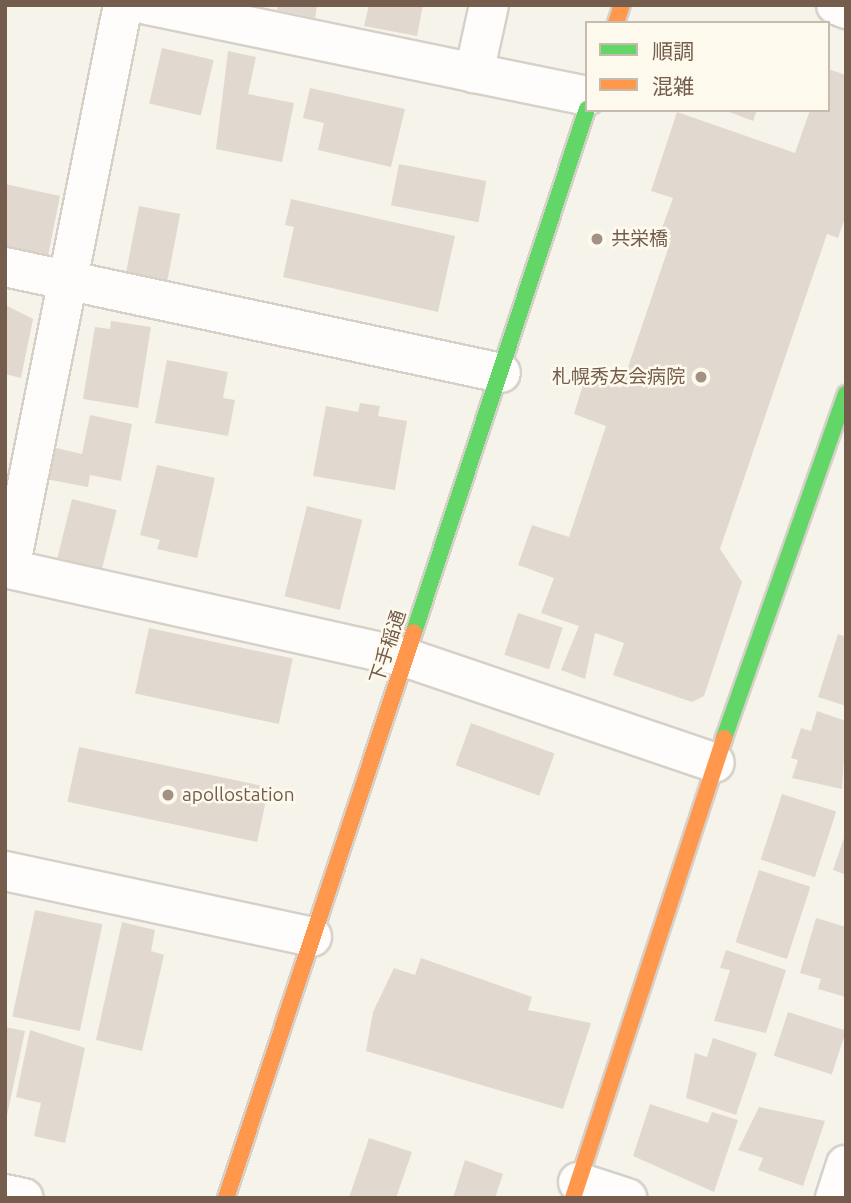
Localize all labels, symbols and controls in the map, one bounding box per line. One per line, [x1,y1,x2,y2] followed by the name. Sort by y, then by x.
[585,21,830,112] legend
[652,39,694,63] text: 順調
[652,74,694,98] text: 混雑
[611,228,668,250] place label: 共栄橋
[589,231,605,247] marker: 共栄橋
[552,366,685,388] place label: 札幌秀友会病院
[691,367,711,387] marker: 札幌秀友会病院
[365,607,411,687] street label: 下手稲通
[182,784,295,806] place label: apollostation
[160,787,176,803] marker: apollostation

